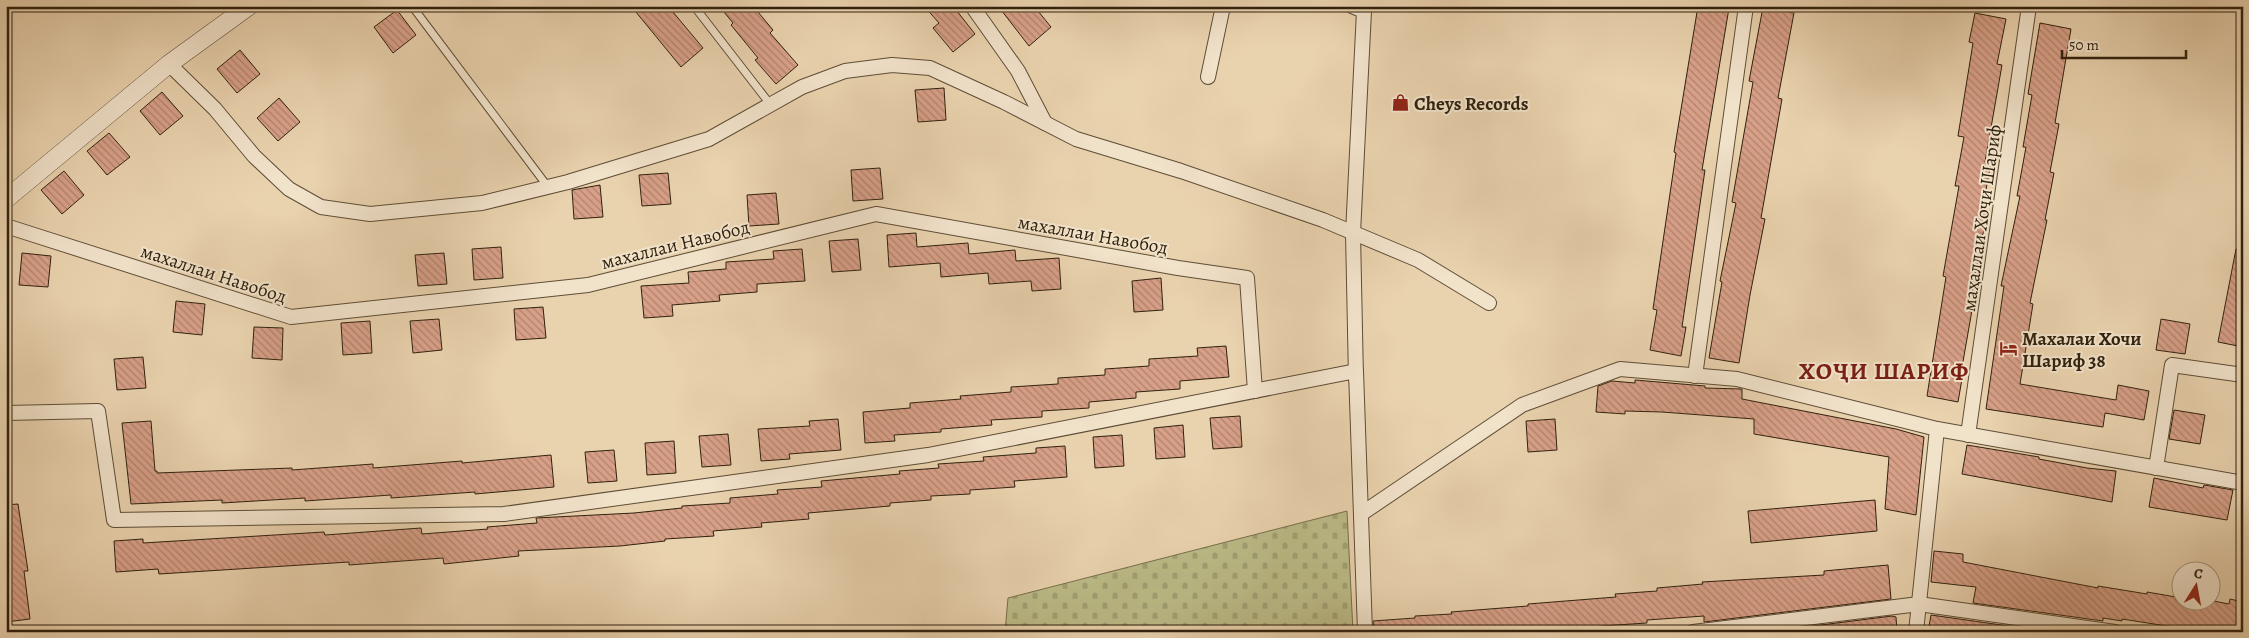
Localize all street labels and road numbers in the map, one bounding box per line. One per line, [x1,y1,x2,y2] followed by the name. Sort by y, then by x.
[1956,123,2008,313] street label: маҳаллаи Хоҷи Шариф
[1016,209,1170,261] street label: махаллаи Навобод
[598,214,752,276] street label: махаллаи Навобод
[137,238,290,310] street label: махаллаи Навобод

